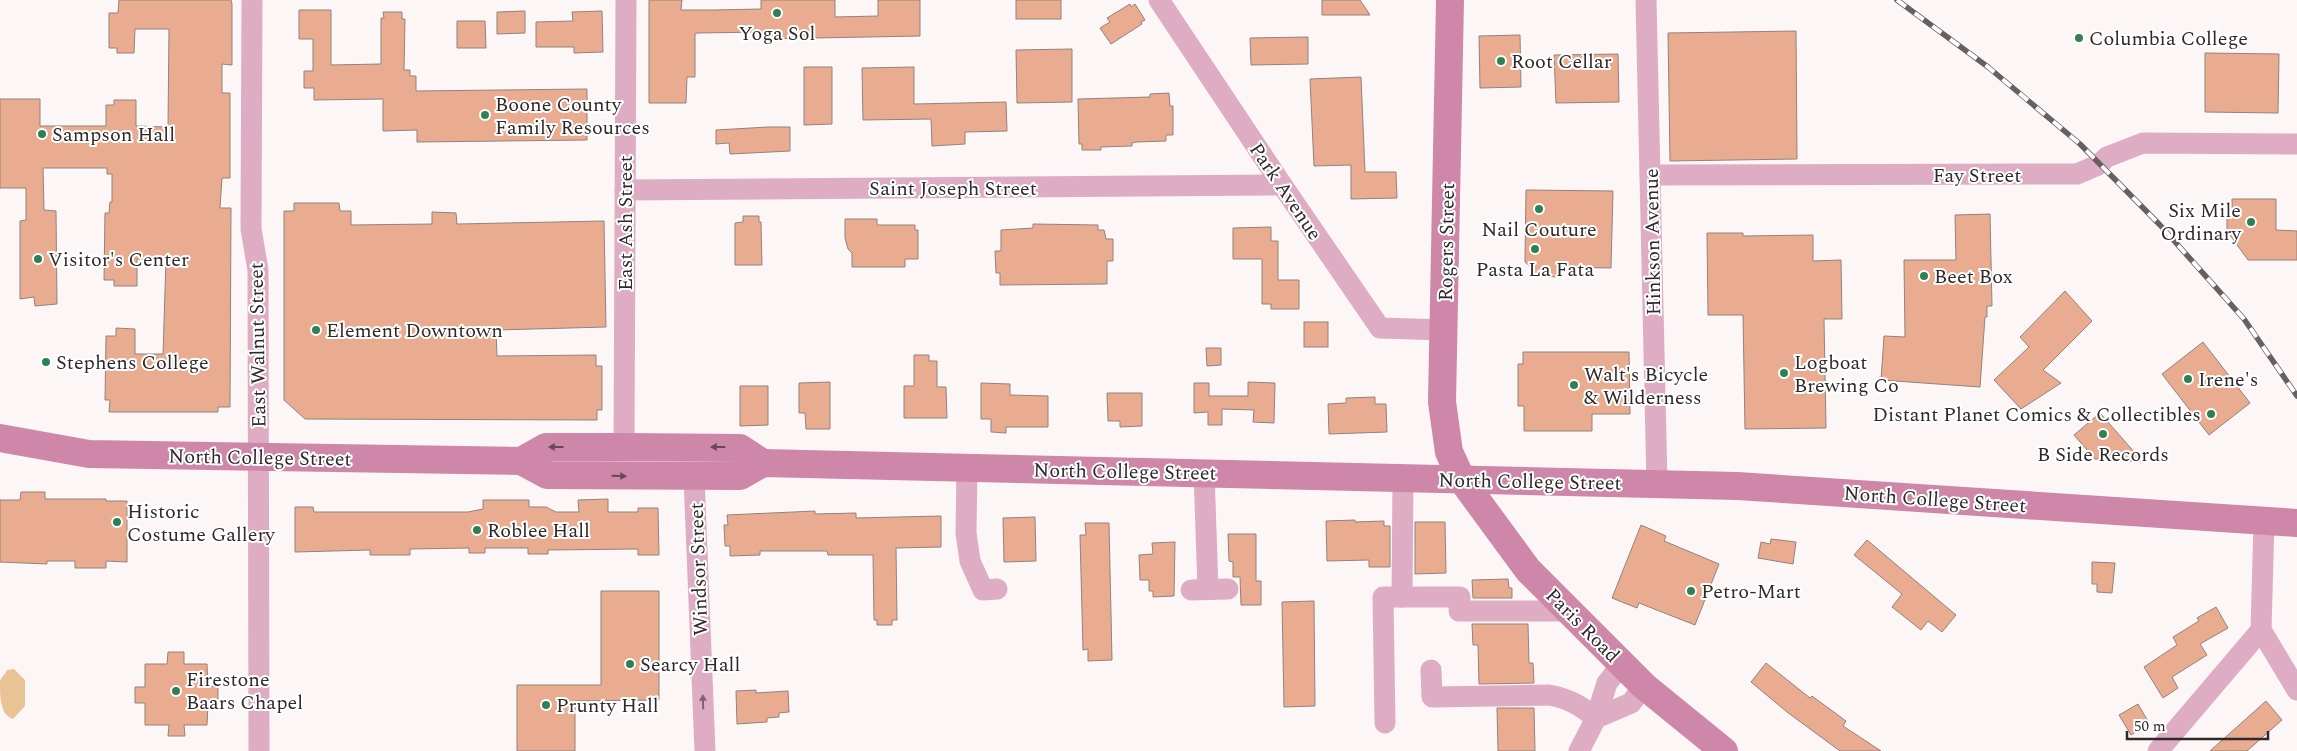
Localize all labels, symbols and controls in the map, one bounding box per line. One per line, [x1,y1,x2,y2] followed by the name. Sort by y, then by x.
[771,7,783,19] marker: Yoga Sol
[739,19,815,49] place label: Yoga Sol
[2089,24,2248,54] place label: Columbia College
[2073,32,2085,44] marker: Columbia College
[1511,47,1612,77] place label: Root Cellar
[1495,55,1507,67] marker: Root Cellar
[495,90,650,143] place label: Boone County Family Resources
[479,109,491,121] marker: Boone County Family Resources
[52,120,175,150] place label: Sampson Hall
[36,128,48,140] marker: Sampson Hall
[1241,137,1329,246] street label: Park Avenue
[611,155,641,291] street label: East Ash Street
[1933,161,2021,191] street label: Fay Street
[1637,168,1669,316] street label: Hinkson Avenue
[869,174,1037,204] street label: Saint Joseph Street
[1431,183,1463,302] street label: Rogers Street
[2161,196,2242,249] place label: Six Mile Ordinary
[1533,203,1545,215] marker: Nail Couture
[1481,215,1597,245] place label: Nail Couture
[2245,216,2257,228] marker: Six Mile Ordinary
[1529,243,1541,255] marker: Pasta La Fata
[48,245,189,275] place label: Visitor's Center
[32,253,44,265] marker: Visitor's Center
[1476,255,1594,285] place label: Pasta La Fata
[242,262,274,428] street label: East Walnut Street
[1934,262,2013,292] place label: Beet Box
[1918,270,1930,282] marker: Beet Box
[326,316,503,346] place label: Element Downtown
[310,324,322,336] marker: Element Downtown
[56,348,209,378] place label: Stephens College
[1794,348,1899,401] place label: Logboat Brewing Co
[40,356,52,368] marker: Stephens College
[1584,360,1708,413] place label: Walt's Bicycle & Wilderness
[2198,365,2258,395] place label: Irene's
[1778,367,1790,379] marker: Logboat Brewing Co
[2182,373,2194,385] marker: Irene's
[1568,379,1580,391] marker: Walt's Bicycle & Wilderness
[1873,400,2201,430] place label: Distant Planet Comics & Collectibles
[2205,408,2217,420] marker: Distant Planet Comics & Collectibles
[2097,428,2109,440] marker: B Side Records
[2037,440,2169,470] place label: B Side Records
[168,441,352,475] street label: North College Street
[548,443,564,451] one-way arrow
[710,443,726,451] one-way arrow
[1033,455,1217,489] street label: North College Street
[1438,465,1622,499] street label: North College Street
[611,472,627,480] one-way arrow
[1843,479,2027,521] street label: North College Street
[127,497,276,550] place label: Historic Costume Gallery
[682,502,716,636] street label: Windsor Street
[111,516,123,528] marker: Historic Costume Gallery
[487,516,590,546] place label: Roblee Hall
[471,524,483,536] marker: Roblee Hall
[1701,577,1801,607] place label: Petro-Mart
[1538,581,1627,670] street label: Paris Road
[1685,585,1697,597] marker: Petro-Mart
[640,650,740,680] place label: Searcy Hall
[624,658,636,670] marker: Searcy Hall
[186,665,303,718] place label: Firestone Baars Chapel
[170,685,182,697] marker: Firestone Baars Chapel
[556,691,659,721] place label: Prunty Hall
[699,694,707,710] one-way arrow
[540,699,552,711] marker: Prunty Hall
[2127,708,2268,740] scale bar
[2134,715,2166,738] text: 50 m

